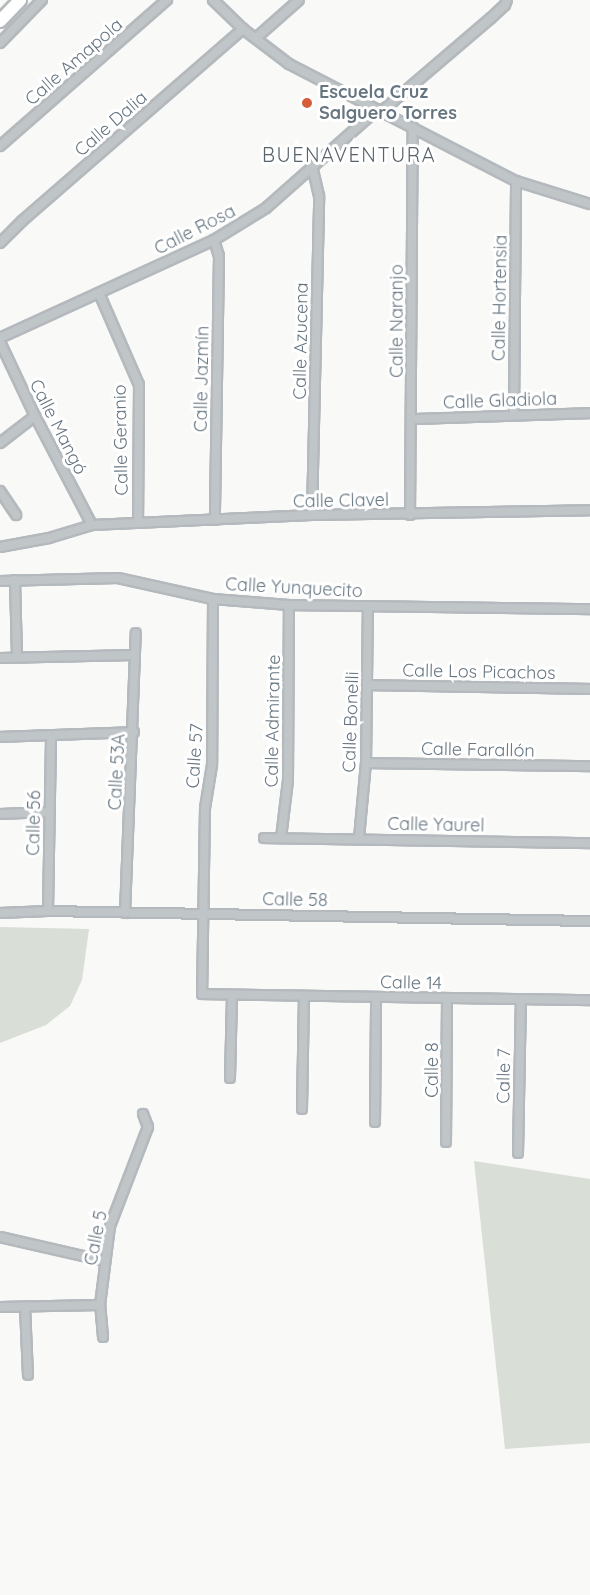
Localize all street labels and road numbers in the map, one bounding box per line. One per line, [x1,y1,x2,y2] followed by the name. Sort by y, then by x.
[21,14,127,110] street label: Calle Amapola
[70,87,152,161] street label: Calle Dalia
[151,200,239,260] street label: Calle Rosa
[488,235,512,361] street label: Calle Hortensia
[386,264,408,378] street label: Calle Naranjo
[289,282,313,400] street label: Calle Azucena
[190,326,214,432] street label: Calle Jazmín
[25,376,91,478] street label: Calle Mangó
[109,384,133,496] street label: Calle Geranio
[443,388,557,414] street label: Calle Gladiola
[293,489,389,513] street label: Calle Clavel
[225,574,363,602] street label: Calle Yunquecito
[261,654,285,788] street label: Calle Admirante
[402,660,556,684] street label: Calle Los Picachos
[338,671,364,773] street label: Calle Bonelli
[182,723,208,789] street label: Calle 57
[104,733,130,811] street label: Calle 53A
[421,738,535,762] street label: Calle Farallón
[23,790,45,856] street label: Calle 56
[387,813,485,837] street label: Calle Yaurel
[262,889,328,911] street label: Calle 58
[380,972,442,994] street label: Calle 14
[421,1042,443,1098] street label: Calle 8
[493,1048,515,1104] street label: Calle 7
[80,1209,112,1267] street label: Calle 5

